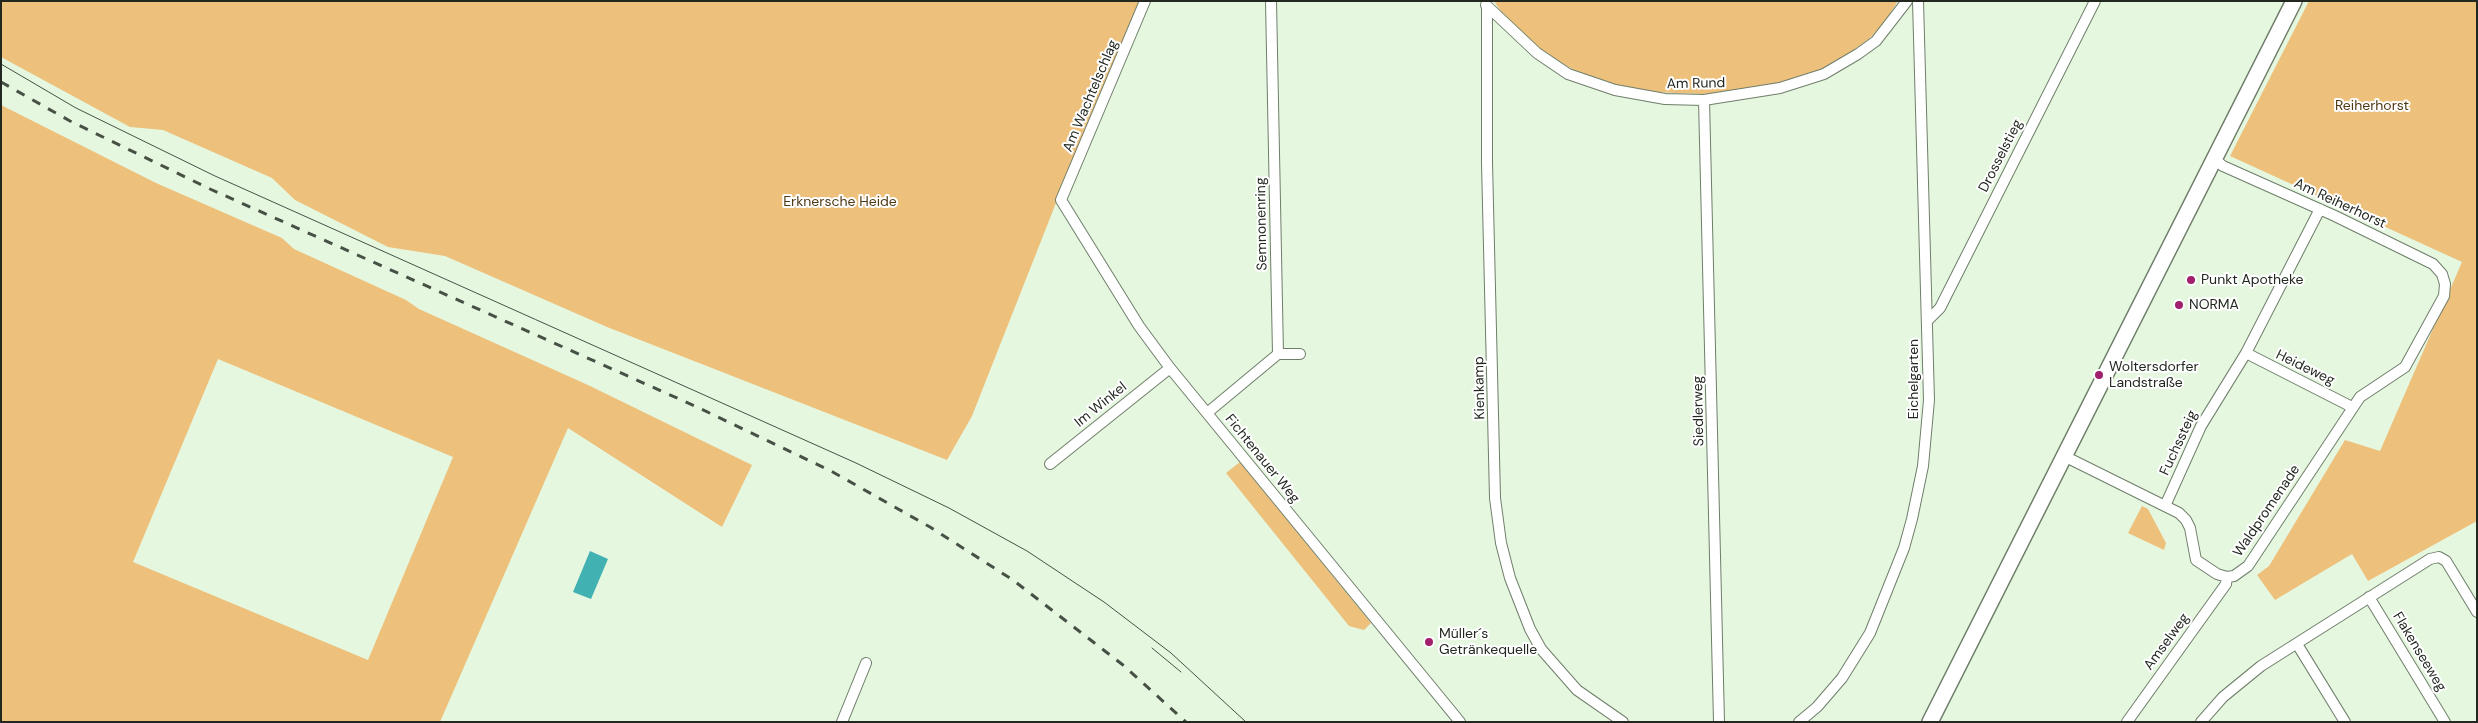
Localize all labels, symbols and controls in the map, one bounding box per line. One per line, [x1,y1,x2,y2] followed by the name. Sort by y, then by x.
[1060,37,1122,155] street label: Am Wachtelschlag
[1667,75,1725,93] street label: Am Rund
[2335,98,2409,114] park label: Reiherhorst
[1976,117,2026,195] street label: Drosselstieg
[2291,175,2389,233] street label: Am Reiherhorst
[1253,177,1271,271] street label: Semnonenring
[783,194,897,210] park label: Erknersche Heide
[2201,272,2304,288] place label: Punkt Apotheke
[2185,274,2197,286] marker: Punkt Apotheke
[2189,297,2239,313] place label: NORMA
[2173,299,2185,311] marker: NORMA
[1906,339,1922,419] street label: Eichelgarten
[2273,347,2337,389] street label: Heideweg
[1471,356,1489,420] street label: Kienkamp
[2109,359,2199,392] place label: Woltersdorfer Landstraße
[2093,369,2105,381] marker: Woltersdorfer Landstraße
[1690,376,1708,446] street label: Siedlerweg
[1072,379,1130,431] street label: Im Winkel
[2157,408,2201,478] street label: Fuchssteig
[1221,411,1303,507] street label: Fichtenauer Weg
[2230,462,2304,560] street label: Waldpromenade
[2389,609,2449,695] street label: Flakenseeweg
[2141,610,2193,674] street label: Amselweg
[1439,626,1537,658] place label: Müller´s Getränkequelle
[1423,636,1435,648] marker: Müller´s Getränkequelle

